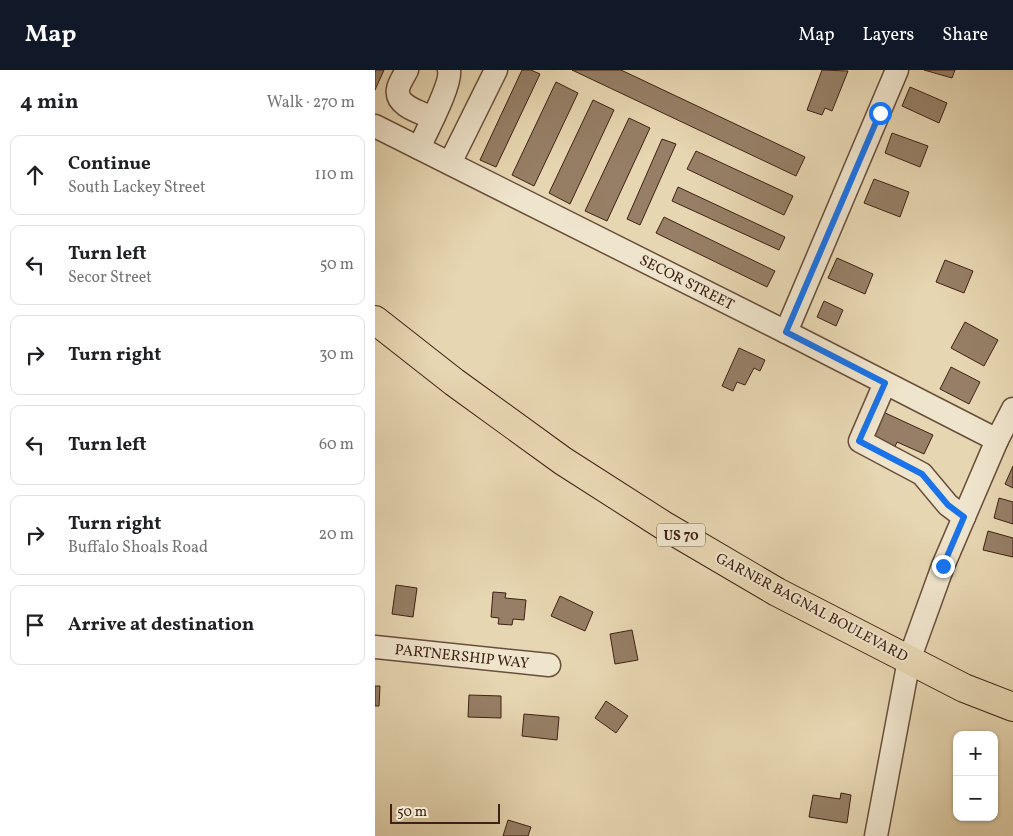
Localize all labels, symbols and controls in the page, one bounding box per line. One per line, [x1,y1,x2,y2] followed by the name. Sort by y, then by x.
[25,18,76,52] text: Map
[798,23,834,48] text: Map
[862,23,914,48] text: Layers
[942,23,988,48] text: Share
[20,88,79,117] text: 4 min
[267,92,355,114] text: Walk · 270 m
[869,102,892,125] route start
[68,151,151,177] text: Continue
[21,161,49,189] icon: ahead
[315,164,354,186] text: 110 m
[68,177,206,199] text: South Lackey Street
[68,241,147,267] text: Turn left
[635,250,738,316] street label: SECOR STREET
[21,251,49,279] icon: left
[320,254,354,276] text: 50 m
[68,267,152,289] text: Secor Street
[21,341,49,369] icon: right
[68,342,161,368] text: Turn right
[319,344,354,366] text: 30 m
[21,431,49,459] icon: left
[68,432,147,458] text: Turn left
[319,434,354,456] text: 60 m
[68,511,161,537] text: Turn right
[21,521,49,549] icon: right
[319,524,354,546] text: 20 m
[657,524,705,546] road number: US 70
[68,537,208,559] text: Buffalo Shoals Road
[711,549,911,668] street label: GARNER BAGNAL BOULEVARD
[932,555,955,578] route end
[21,611,49,639] icon: arrive
[68,612,254,638] text: Arrive at destination
[394,640,531,675] street label: PARTNERSHIP WAY
[953,731,998,821] map controls
[953,731,998,776] button: +
[953,776,998,821] button: −
[390,801,500,824] scale bar
[397,803,427,822] text: 50 m

